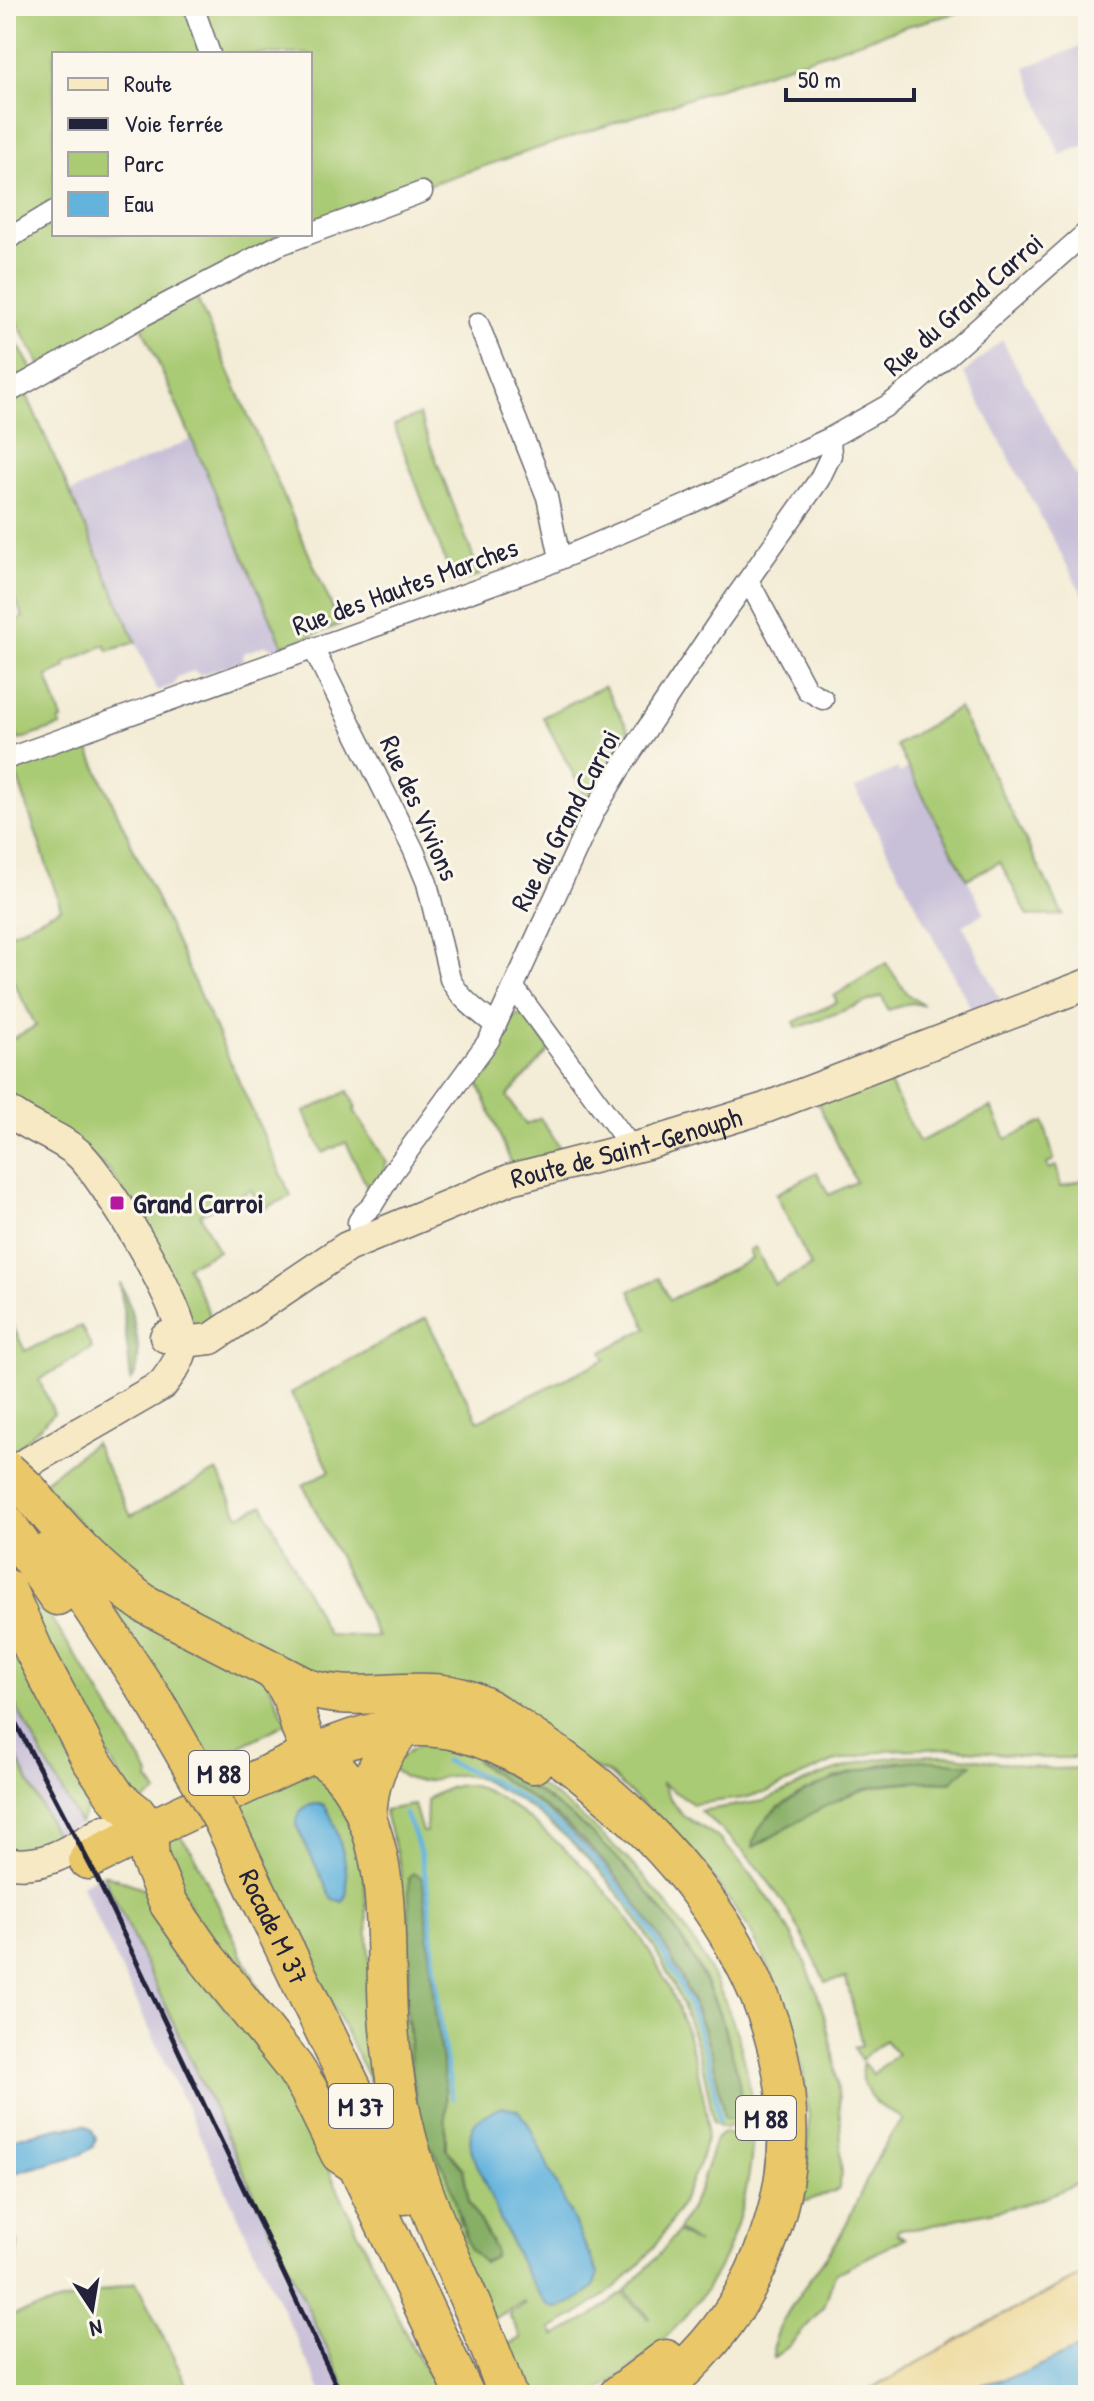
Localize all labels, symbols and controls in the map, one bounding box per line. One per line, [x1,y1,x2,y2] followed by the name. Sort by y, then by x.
[52,52,312,236] legend
[786,52,914,102] scale bar
[798,63,841,95] text: 50 m
[124,67,172,99] text: Route
[124,107,224,139] text: Voie ferrée
[124,147,164,179] text: Parc
[124,187,154,219] text: Eau
[875,224,1051,384] street label: Rue du Grand Carroi
[287,528,523,644] street label: Rue des Hautes Marches
[501,722,629,918] street label: Rue du Grand Carroi
[371,729,469,887] street label: Rue des Vivions
[507,1097,747,1197] street label: Route de Saint-Genouph
[133,1184,264,1222] place label: Grand Carroi
[108,1194,126,1212] marker: Grand Carroi
[189,1751,249,1795] road number: M 88
[230,1863,318,1991] street label: Rocade M 37
[329,2084,393,2128] road number: M 37
[736,2096,796,2140] road number: M 88
[52,2269,132,2349] north arrow
[87,2313,105,2345] text: N

